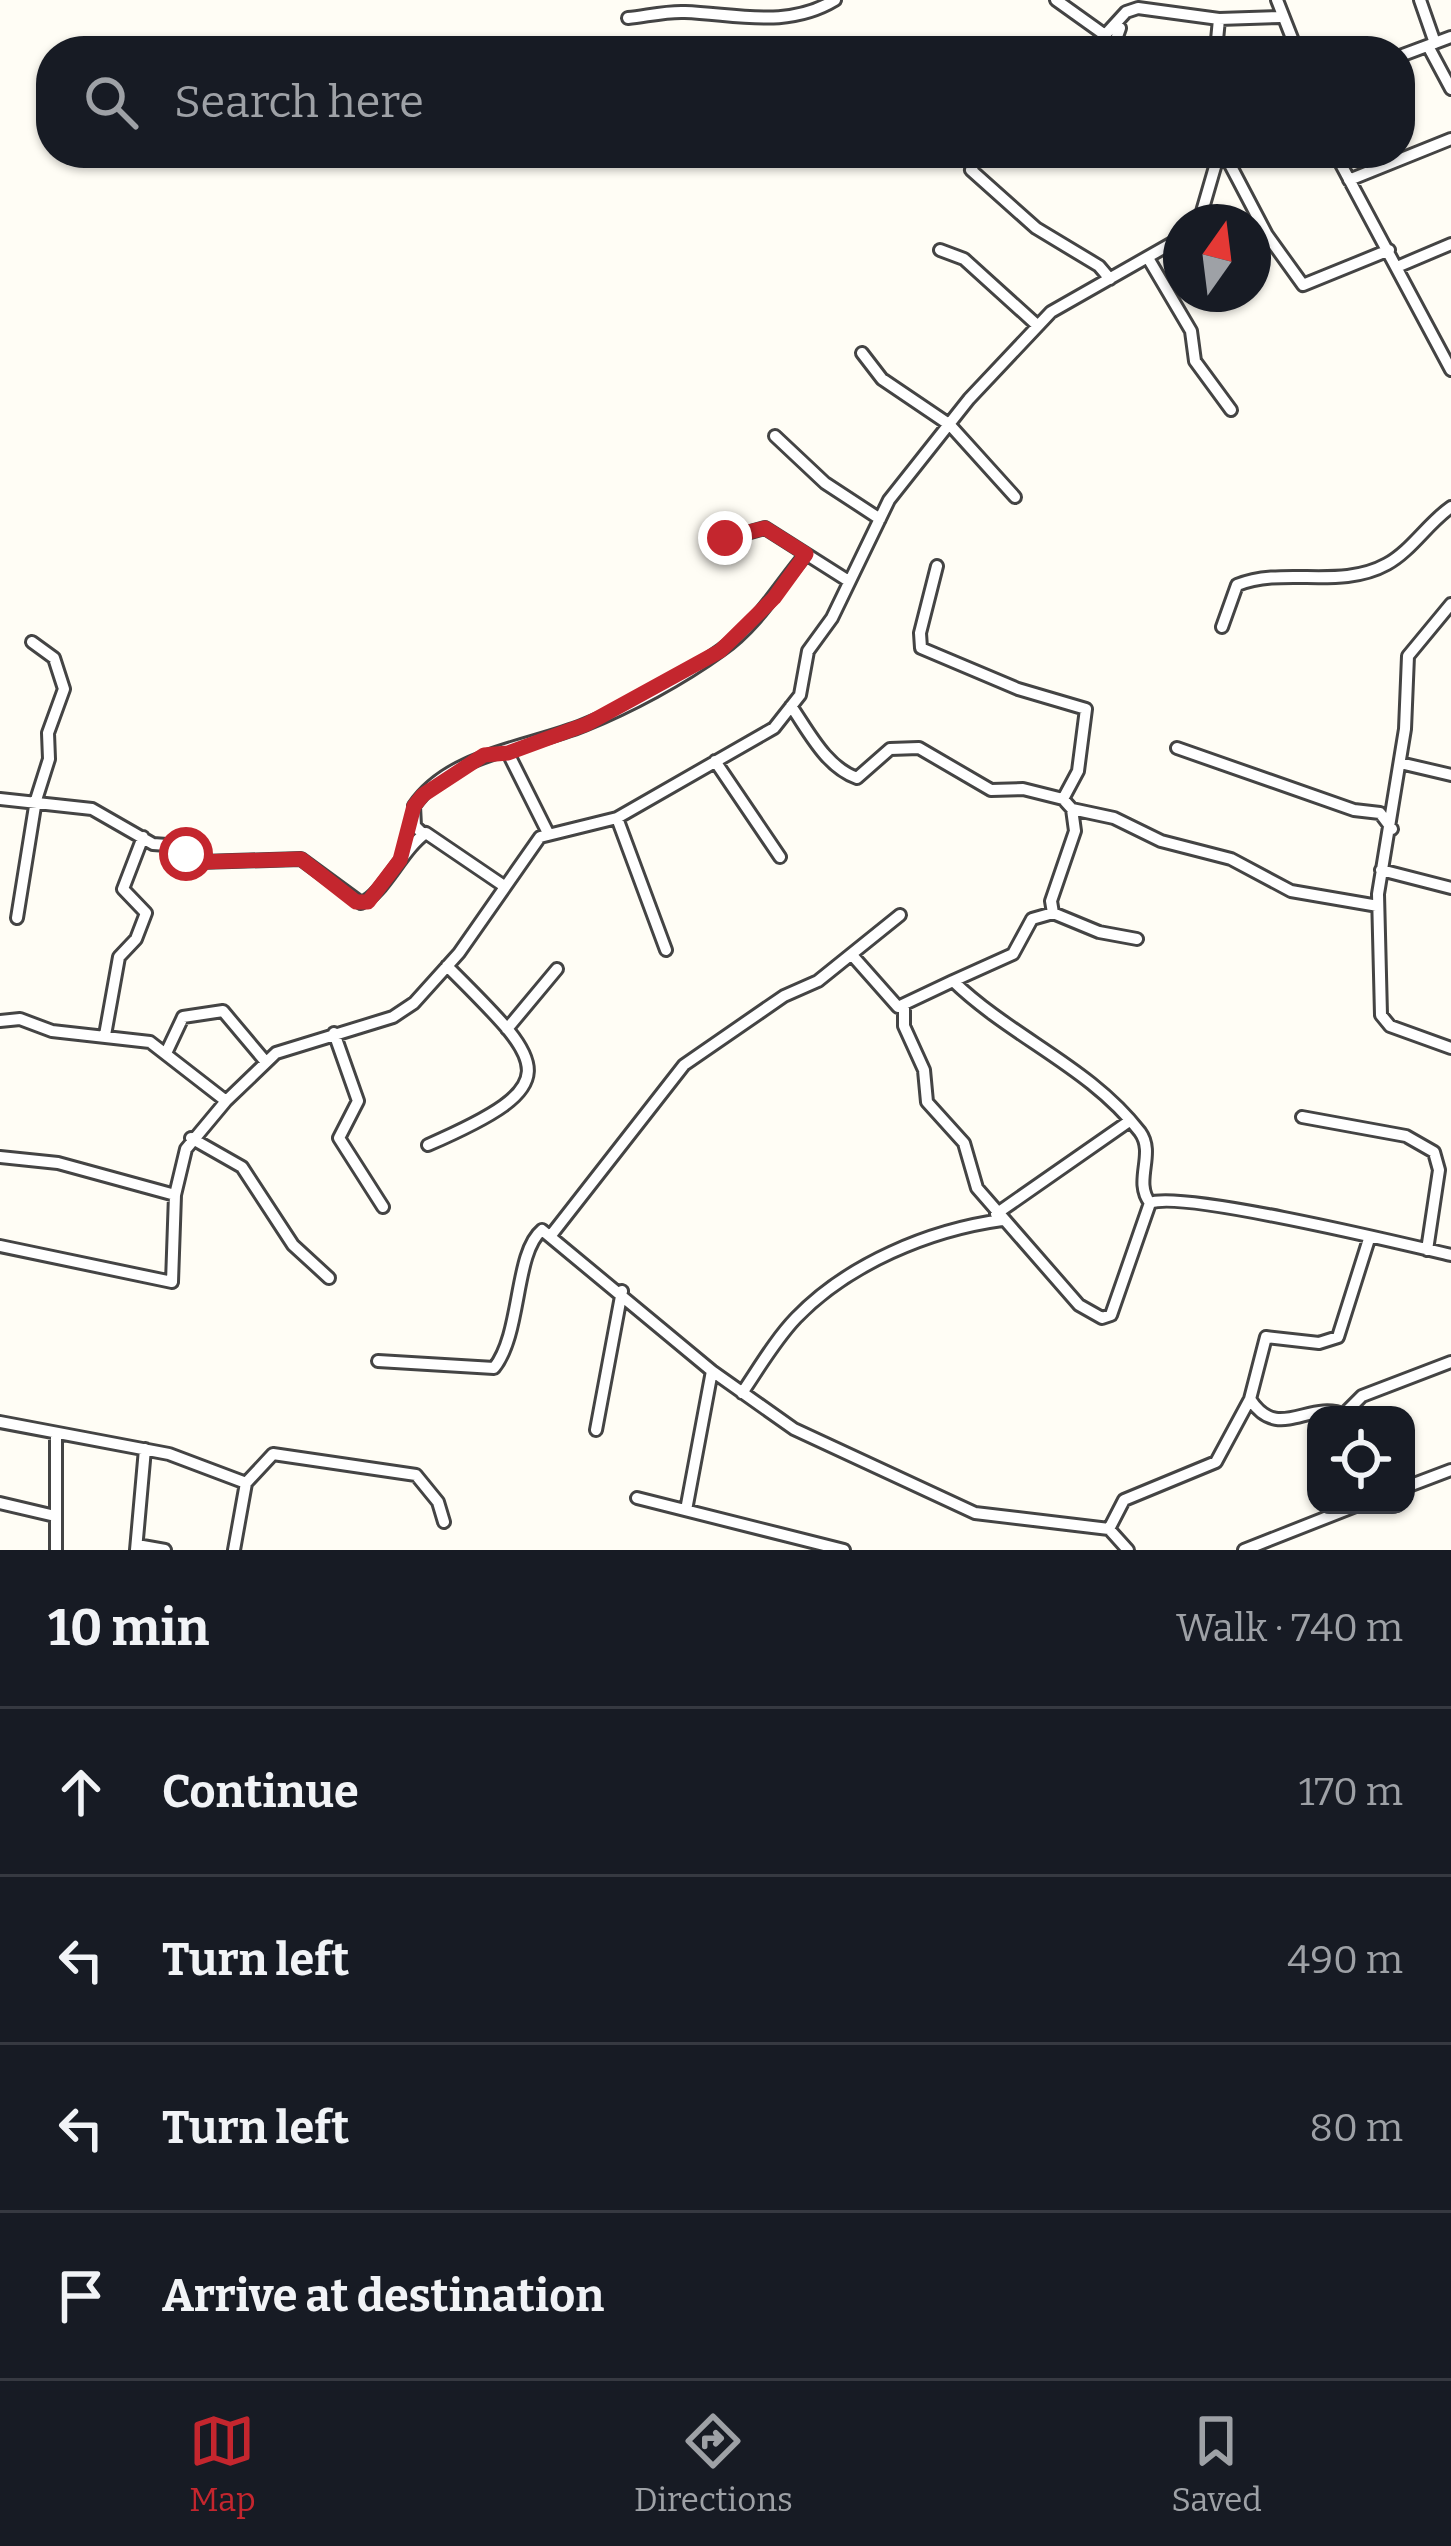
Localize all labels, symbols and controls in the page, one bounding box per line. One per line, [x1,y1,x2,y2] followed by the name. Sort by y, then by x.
[36,36,1415,168] search box
[78,69,144,135] icon: search
[174,75,424,129] text: Search here
[1163,204,1271,312] north arrow
[698,511,752,565] route end
[159,827,213,881] route start
[1307,1406,1415,1514] map controls
[1307,1406,1415,1514] button: locate
[48,1597,209,1659] text: 10 min
[1176,1605,1403,1651] text: Walk · 740 m
[48,1759,114,1825] icon: ahead
[162,1765,359,1819] text: Continue
[1299,1769,1403,1815] text: 170 m
[48,1927,114,1993] icon: left
[162,1933,349,1987] text: Turn left
[1287,1937,1403,1983] text: 490 m
[48,2095,114,2161] icon: left
[162,2101,349,2155] text: Turn left
[1310,2105,1403,2151] text: 80 m
[48,2263,114,2329] icon: arrive
[162,2269,604,2323] text: Arrive at destination
[189,2408,256,2520] tab: Map
[634,2408,793,2520] tab: Directions
[1171,2408,1262,2520] tab: Saved

